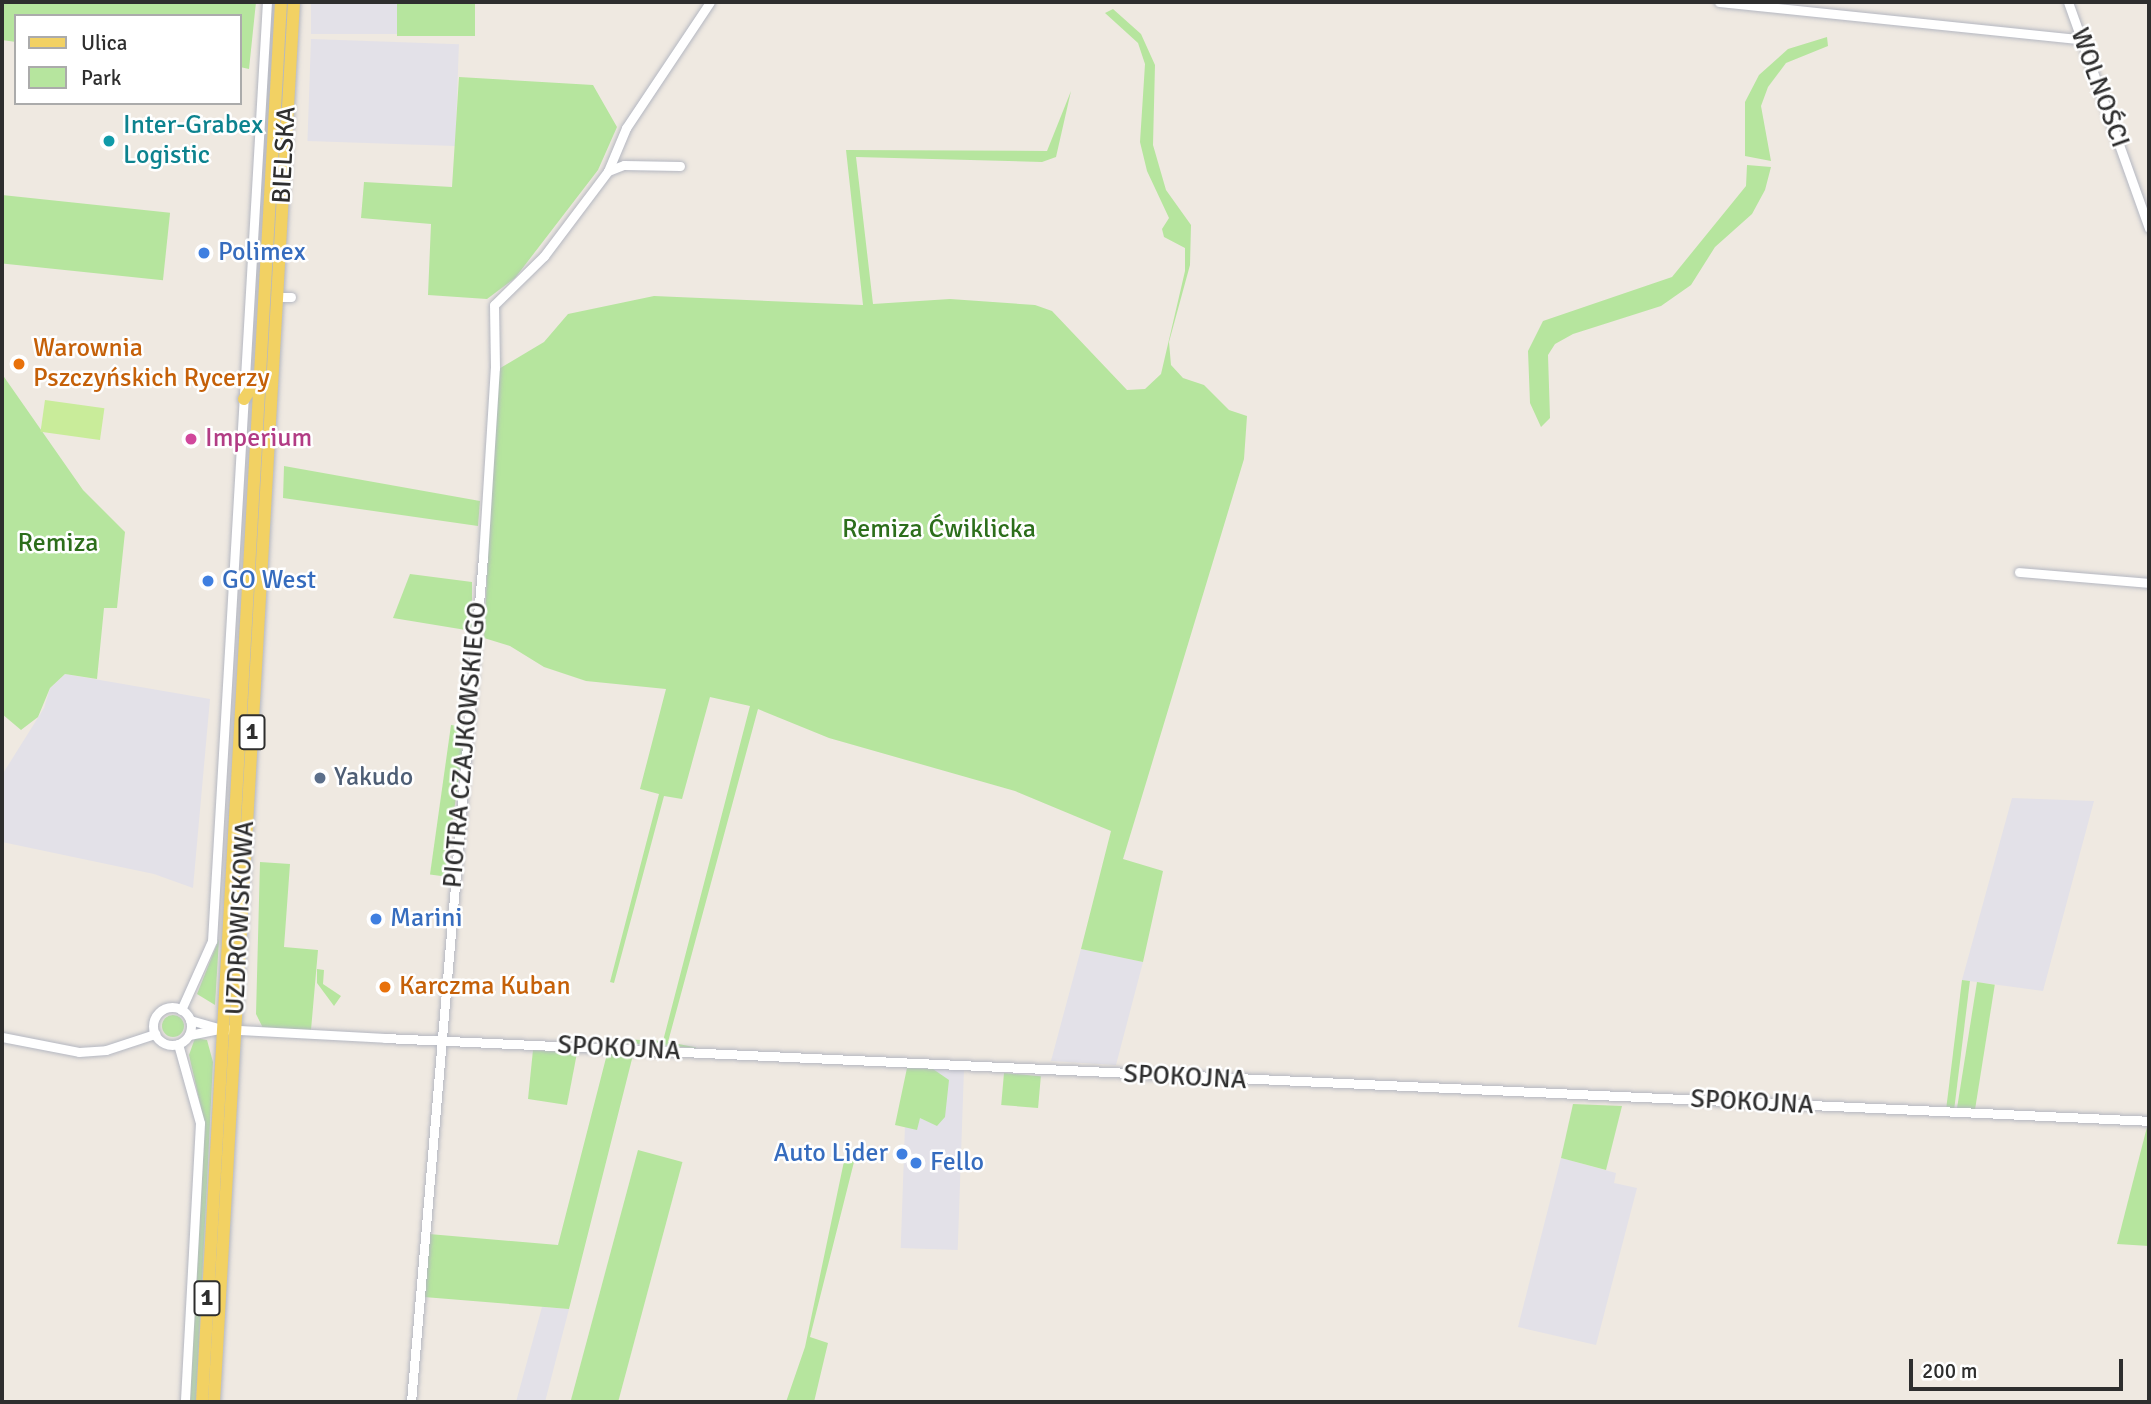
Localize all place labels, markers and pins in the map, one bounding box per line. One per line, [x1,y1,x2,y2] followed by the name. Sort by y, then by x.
[123,110,263,172] place label: Inter-Grabex Logistic
[101,133,117,149] marker: Inter-Grabex Logistic
[218,237,306,269] place label: Polimex
[196,245,212,261] marker: Polimex
[33,333,270,394] place label: Warownia Pszczyńskich Rycerzy
[11,356,27,372] marker: Warownia Pszczyńskich Rycerzy
[205,423,312,455] place label: Imperium
[183,431,199,447] marker: Imperium
[222,565,316,597] place label: GO West
[200,573,216,589] marker: GO West
[334,762,413,794] place label: Yakudo
[312,770,328,786] marker: Yakudo
[390,903,462,935] place label: Marini
[368,911,384,927] marker: Marini
[399,971,571,1003] place label: Karczma Kuban
[377,979,393,995] marker: Karczma Kuban
[774,1138,888,1170] place label: Auto Lider
[894,1146,910,1162] marker: Auto Lider
[930,1147,984,1179] place label: Fello
[908,1155,924,1171] marker: Fello

